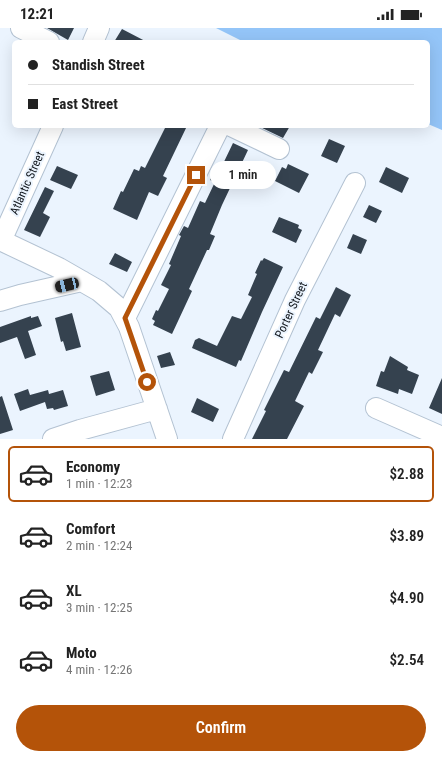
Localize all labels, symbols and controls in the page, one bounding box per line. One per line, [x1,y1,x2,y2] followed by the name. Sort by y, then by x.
[20,5,54,23] text: 12:21
[52,56,144,74] text: Standish Street
[52,95,118,113] text: East Street
[7,149,47,217] street label: Atlantic Street
[210,161,276,189] callout: 1 min
[187,166,205,184] route end
[229,167,257,182] text: 1 min
[54,276,80,294] car
[272,279,310,340] street label: Porter Street
[138,373,156,391] route start
[18,456,54,492] icon: car
[66,458,120,476] text: Economy
[390,465,424,483] text: $2.88
[66,476,132,491] text: 1 min · 12:23
[18,518,54,554] icon: car
[66,520,115,538] text: Comfort
[390,527,424,545] text: $3.89
[66,538,132,553] text: 2 min · 12:24
[18,580,54,616] icon: car
[66,582,82,600] text: XL
[390,589,424,607] text: $4.90
[66,600,132,615] text: 3 min · 12:25
[18,642,54,678] icon: car
[66,644,97,662] text: Moto
[390,651,424,669] text: $2.54
[66,662,132,677] text: 4 min · 12:26
[16,705,426,751] button: Confirm

